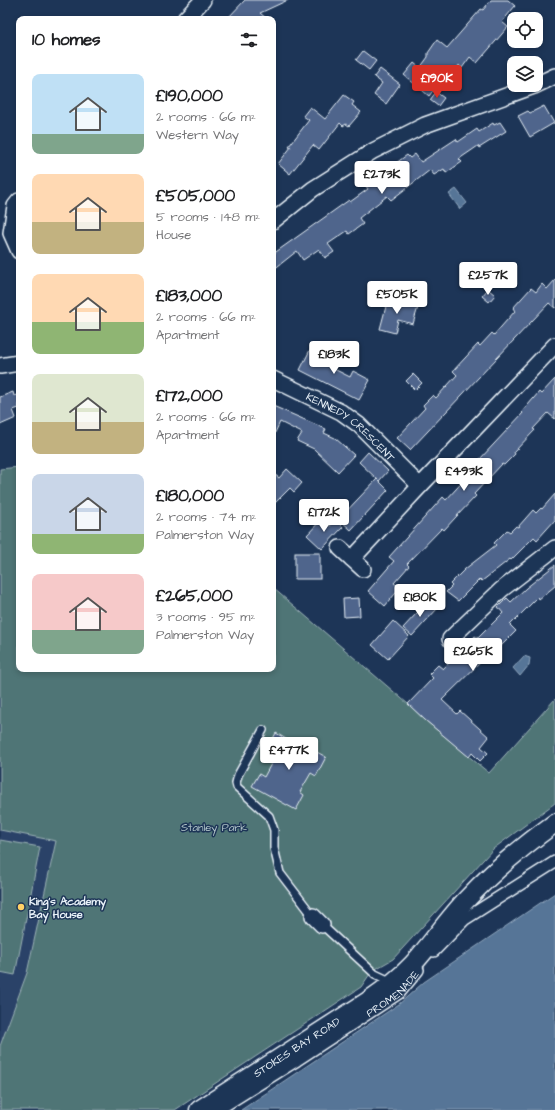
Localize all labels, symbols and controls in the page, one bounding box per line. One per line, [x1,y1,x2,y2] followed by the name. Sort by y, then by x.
[507,12,543,92] map controls
[507,12,543,48] button: locate
[32,28,101,52] text: 10 homes
[238,29,260,51] icon: filters
[507,56,543,92] button: layers
[409,65,465,99] pin: £190K
[421,69,453,87] text: £190K
[156,84,223,108] text: £190,000
[64,90,112,138] icon: home
[156,108,256,126] text: 2 rooms · 66 m²
[156,126,239,144] text: Western Way
[354,161,410,195] pin: £273K
[364,165,400,183] text: £273K
[156,184,235,208] text: £505,000
[64,190,112,238] icon: home
[156,208,260,226] text: 5 rooms · 148 m²
[156,226,191,244] text: House
[460,262,516,296] pin: £257K
[468,266,508,284] text: £257K
[369,281,425,315] pin: £505K
[156,284,222,308] text: £183,000
[376,285,418,303] text: £505K
[64,290,112,338] icon: home
[156,308,256,326] text: 2 rooms · 66 m²
[156,326,220,344] text: Apartment
[306,341,362,375] pin: £183K
[318,345,350,363] text: £183K
[156,384,223,408] text: £172,000
[304,389,398,465] street label: KENNEDY CRESCENT
[64,390,112,438] icon: home
[156,408,256,426] text: 2 rooms · 66 m²
[156,426,220,444] text: Apartment
[436,458,492,492] pin: £493K
[445,462,483,480] text: £493K
[156,484,224,508] text: £180,000
[64,490,112,538] icon: home
[296,499,352,533] pin: £172K
[308,503,340,521] text: £172K
[156,508,256,526] text: 2 rooms · 74 m²
[156,526,254,544] text: Palmerston Way
[156,584,233,608] text: £265,000
[392,584,448,618] pin: £180K
[403,588,437,606] text: £180K
[64,590,112,638] icon: home
[156,608,255,626] text: 3 rooms · 95 m²
[156,626,254,644] text: Palmerston Way
[445,638,501,672] pin: £265K
[453,642,493,660] text: £265K
[261,737,317,771] pin: £477K
[269,741,309,759] text: £477K
[181,820,247,836] park label: Stanley Park
[29,894,107,924] place label: King's Academy Bay House
[16,902,26,912] marker: King's Academy Bay House
[363,967,423,1021] street label: PROMENADE
[250,1014,343,1081] street label: STOKES BAY ROAD

